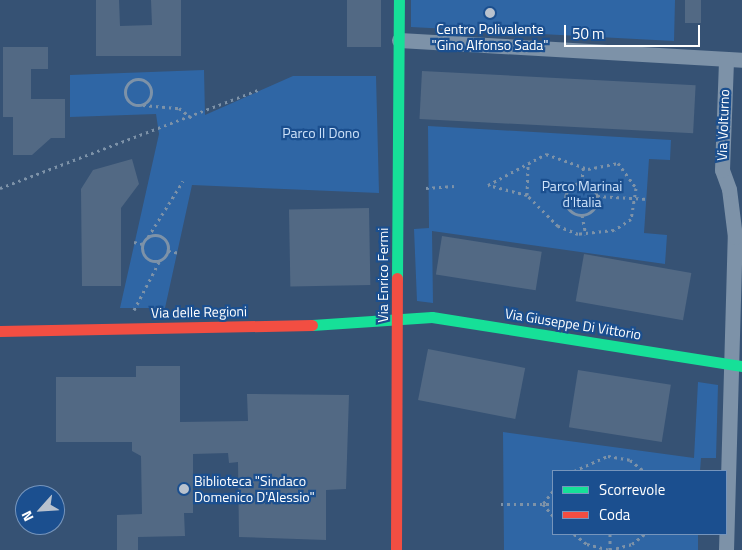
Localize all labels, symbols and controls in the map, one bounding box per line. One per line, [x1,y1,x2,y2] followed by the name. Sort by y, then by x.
[484,7,496,19] marker: Centro Polivalente "Gino Alfonso Sada"
[567,15,703,47] scale bar
[431,21,549,54] place label: Centro Polivalente "Gino Alfonso Sada"
[572,22,605,45] text: 50 m
[713,89,733,161] street label: Via Volturno
[282,125,360,141] park label: Parco Il Dono
[542,178,622,210] park label: Parco Marinai d'Italia
[375,228,391,322] street label: Via Enrico Fermi
[151,303,247,321] street label: Via delle Regioni
[504,305,642,343] street label: Via Giuseppe Di Vittorio
[552,470,727,535] legend
[194,473,315,506] place label: Biblioteca "Sindaco Domenico D'Alessio"
[599,478,665,501] text: Scorrevole
[178,483,190,495] marker: Biblioteca "Sindaco Domenico D'Alessio"
[15,485,65,535] north arrow
[599,503,630,526] text: Coda
[15,507,39,525] text: N

